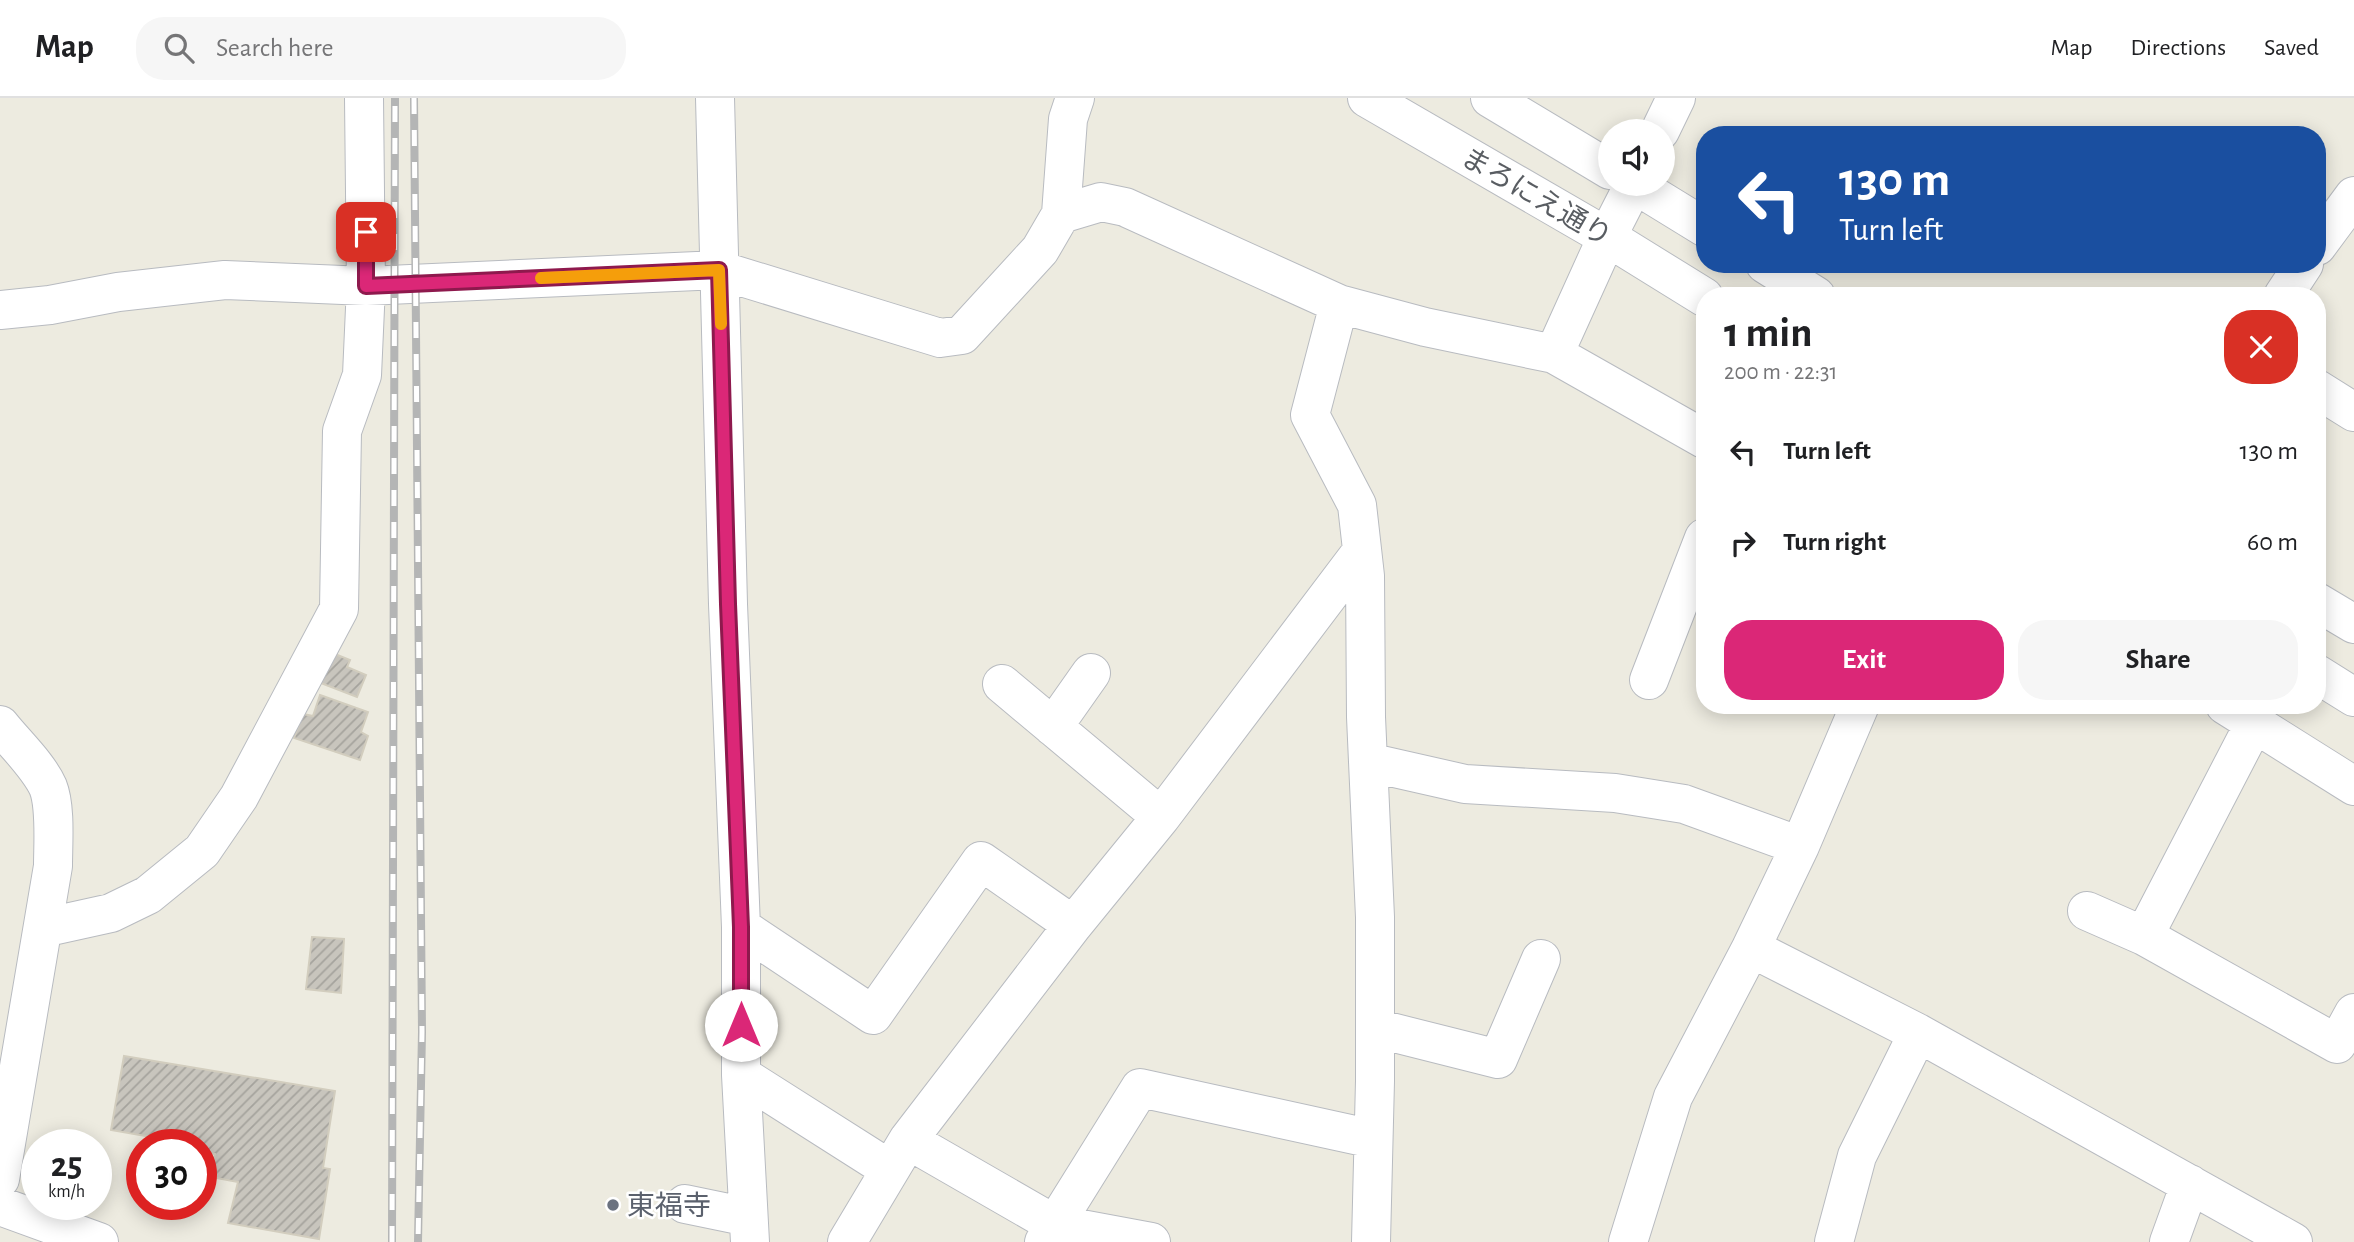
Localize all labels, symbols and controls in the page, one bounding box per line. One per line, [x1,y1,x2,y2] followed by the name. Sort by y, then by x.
[136,17,626,80] search box
[160,29,198,67] icon: search
[35,31,94,64] text: Map
[216,35,334,61] text: Search here
[2050,36,2092,60] text: Map
[2130,36,2226,60] text: Directions
[2264,36,2319,60] text: Saved
[1598,119,1675,196] map controls
[1598,119,1675,196] button: sound
[1456,142,1617,252] street label: まろにえ通り
[1724,154,1815,245] icon: left
[1839,156,1950,205] text: 130 m
[336,202,396,262] pin
[347,213,385,251] icon: arrive
[1839,214,1943,246] text: Turn left
[2224,310,2298,384] button: close
[1724,312,1813,354] text: 1 min
[1724,361,1837,384] text: 200 m · 22:31
[1724,433,1762,471] icon: left
[1783,438,1871,464] text: Turn left
[2240,438,2298,464] text: 130 m
[1724,524,1762,562] icon: right
[1783,529,1886,555] text: Turn right
[2247,529,2298,555] text: 60 m
[1724,620,2004,700] button: Exit
[2018,620,2298,700] button: Share
[704,988,778,1062] position arrow
[126,1129,217,1220] speed limit sign: 30
[51,1148,82,1183] text: 25
[48,1183,85,1201] text: km/h
[627,1191,711,1221] place label: 東福寺
[605,1197,621,1213] marker: 東福寺

